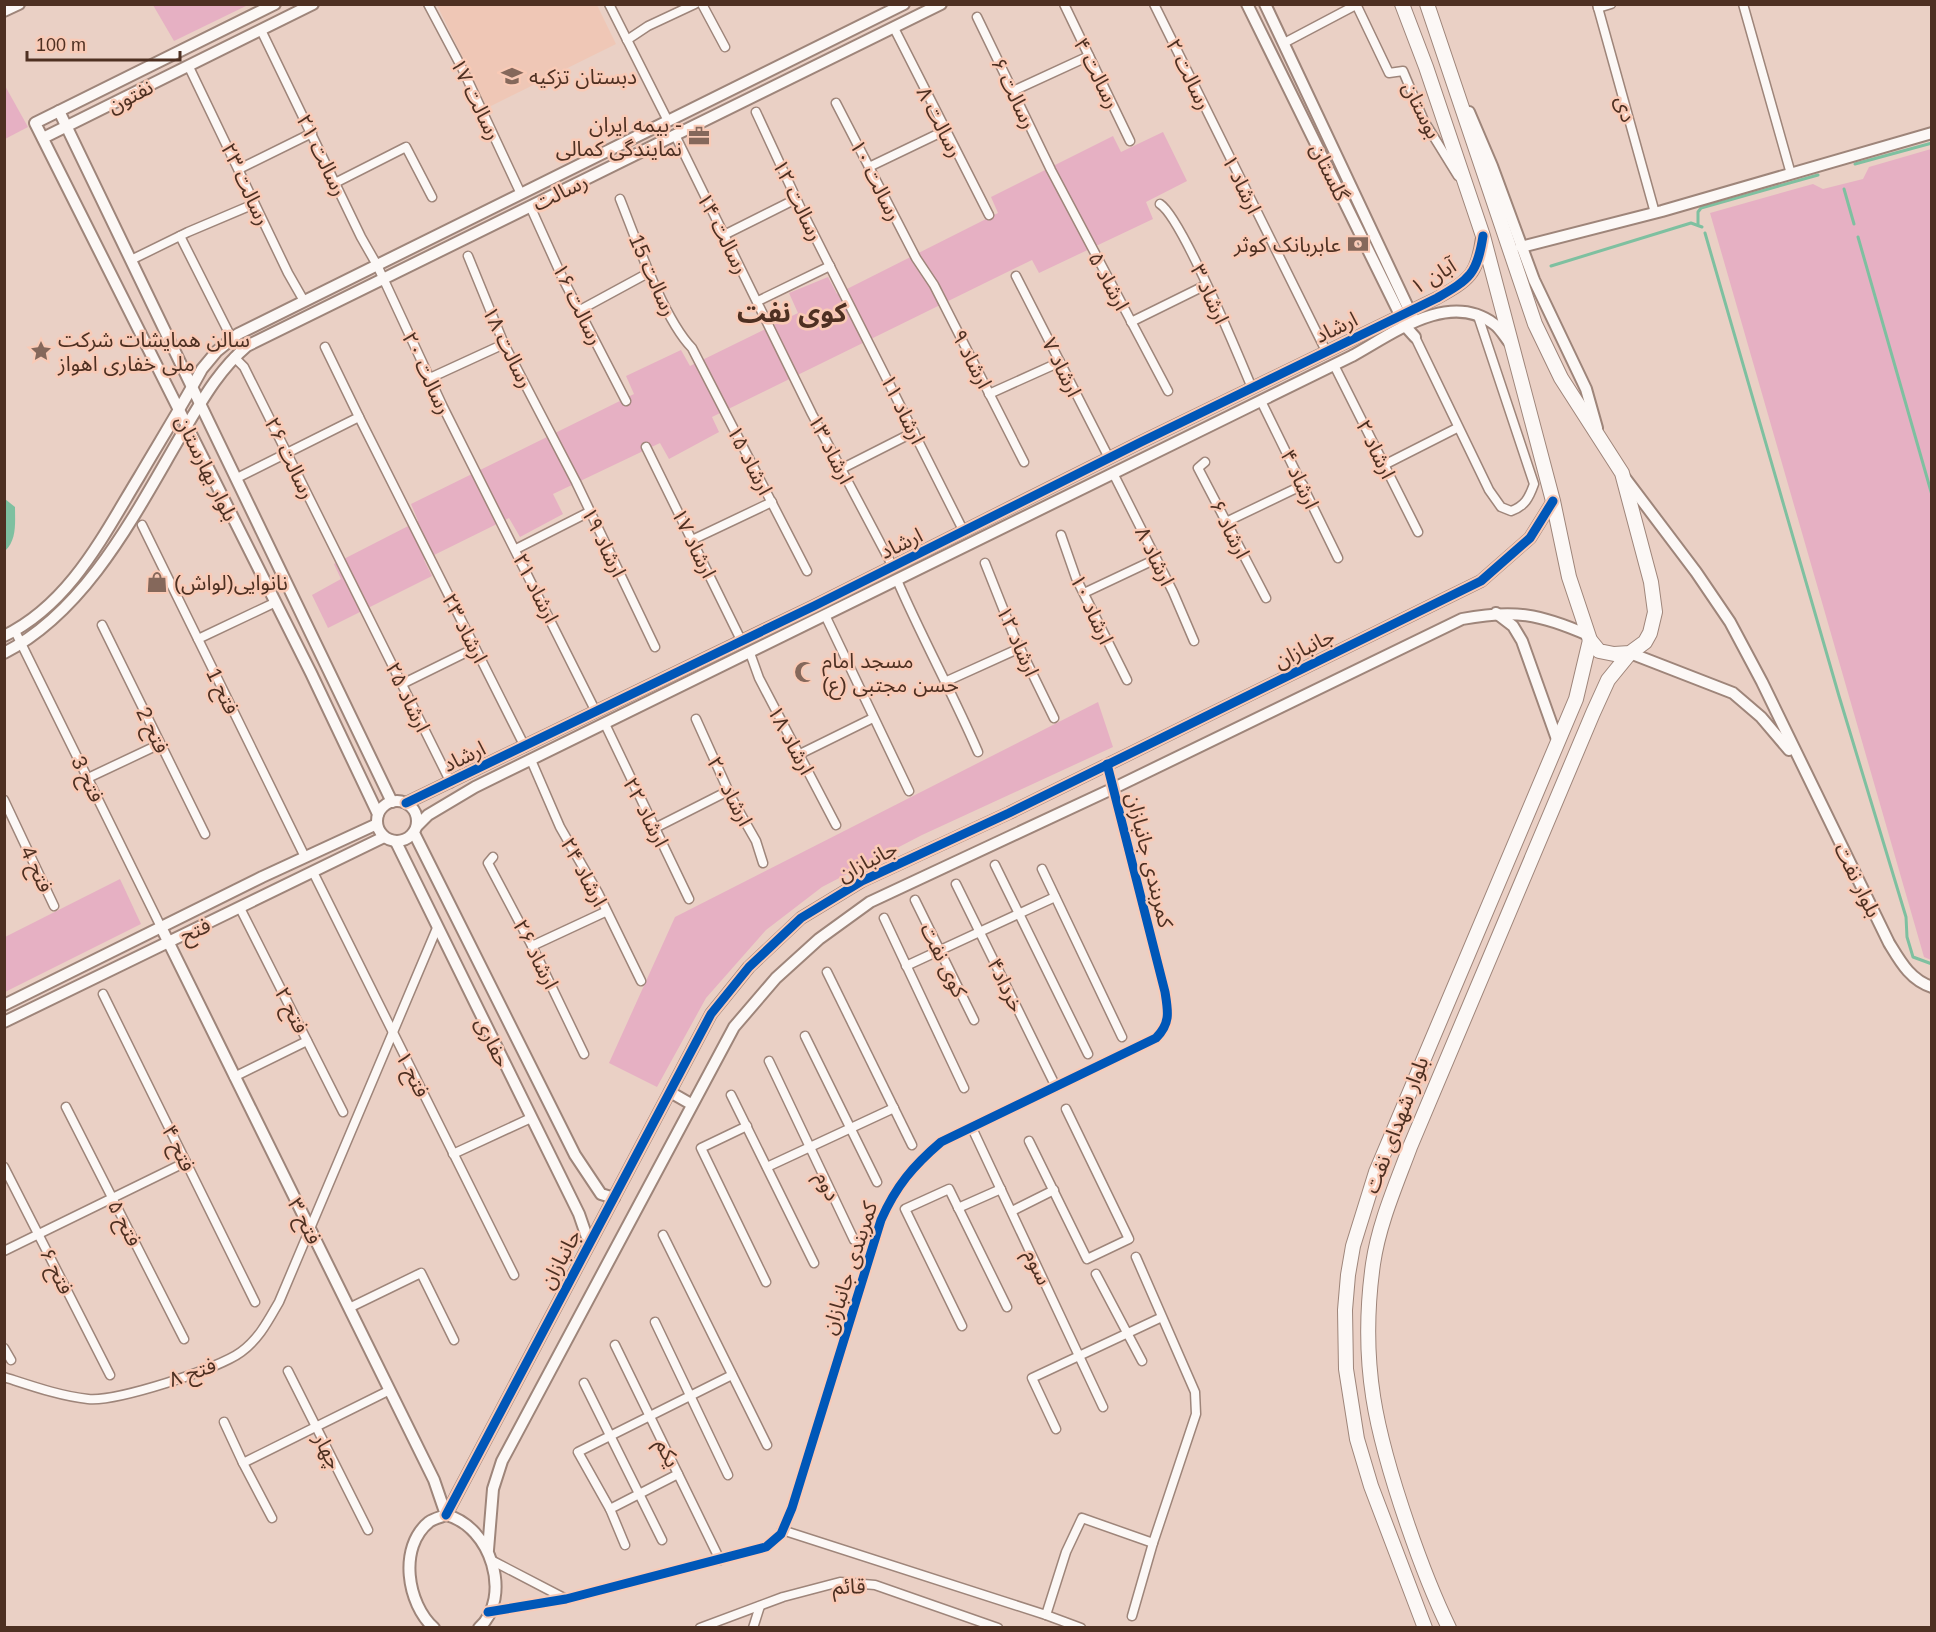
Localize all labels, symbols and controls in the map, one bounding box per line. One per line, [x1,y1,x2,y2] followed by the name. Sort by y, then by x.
[27,24,180,62] scale bar
[1069,34,1124,112] street label: رسالت ۴
[36,35,86,55] text: 100 m
[1161,35,1216,114] street label: رسالت ۲
[445,54,506,144] street label: رسالت ۱۷
[986,54,1041,133] street label: رسالت ۶
[500,64,524,88] school or university icon: دبستان تزکیه
[529,65,637,89] place label: دبستان تزکیه
[103,75,157,118] street label: نفتون
[1398,78,1446,143] street label: بوستان
[912,83,967,161] street label: رسالت ۸
[1610,93,1641,125] street label: دی
[291,110,352,200] street label: رسالت ۲۱
[556,113,682,161] place label: بیمه ایران - نمایندگى کمالى
[687,124,711,148] office icon: بیمه ایران - نمایندگى کمالى
[845,136,906,225] street label: رسالت ۱۰
[216,139,275,229] street label: رسالت ۲۳
[1305,139,1354,205] street label: گلستان
[1217,151,1266,218] street label: ارشاد ۱
[767,155,828,245] street label: رسالت ۱۲
[529,169,592,216] street label: رسالت
[692,189,753,278] street label: رسالت ۱۴
[624,230,681,320] street label: رسالت 15
[1346,232,1370,256] bank icon: عابربانک کوثر
[1233,233,1341,257] place label: عابربانک کوثر
[1083,248,1134,314] street label: ارشاد ۵
[1406,253,1461,299] street label: آبان ۱
[547,259,608,349] street label: رسالت ۱۶
[1185,261,1234,328] street label: ارشاد ۳
[737,298,848,328] district label: کوی نفت
[477,302,538,392] street label: رسالت ۱۸
[1311,307,1362,348] street label: ارشاد
[947,326,996,393] street label: ارشاد ۹
[57,328,250,376] place label: سالن همایشات شرکت ملی خفاری اهواز
[397,328,456,418] street label: رسالت ٢٠
[1037,334,1086,401] street label: ارشاد ۷
[29,339,53,363] place icon: سالن همایشات شرکت ملی خفاری اهواز
[875,370,930,448] street label: ارشاد ۱۱
[171,411,242,525] street label: بلوار بهارستان
[803,411,858,488] street label: ارشاد ۱۳
[259,413,320,503] street label: رسالت ۲۶
[1351,416,1400,483] street label: ارشاد ۲
[722,422,777,499] street label: ارشاد ۱۵
[1275,446,1324,513] street label: ارشاد ۴
[1205,496,1254,563] street label: ارشاد ۶
[576,503,631,581] street label: ارشاد ۱۹
[666,504,721,582] street label: ارشاد ۱۷
[876,523,927,564] street label: ارشاد
[1130,523,1179,590] street label: ارشاد ۸
[508,550,563,627] street label: ارشاد ۲۱
[145,570,169,594] shop icon: نانوایى(لواش)
[1065,570,1118,648] street label: ارشاد ۱۰
[174,571,288,595] place label: نانوایى(لواش)
[437,590,492,667] street label: ارشاد ۲۳
[991,602,1044,680] street label: ارشاد ۱۲
[1270,624,1338,673] street label: جانبازان
[822,649,959,700] place label: مسجد امام حسن مجتبی (ع)
[380,658,435,736] street label: ارشاد ۲۵
[793,660,817,684] mosque icon: مسجد امام حسن مجتبی (ع)
[198,664,244,720] street label: فتح 1
[762,702,819,779] street label: ارشاد ۱۸
[128,703,174,759] street label: فتح 2
[439,736,490,777] street label: ارشاد
[63,752,109,808] street label: فتح 3
[702,753,757,830] street label: ارشاد ۲۰
[618,774,673,851] street label: ارشاد ۲۲
[1121,790,1178,930] street label: کمربندی جانبازان
[555,834,612,911] street label: ارشاد ۲۴
[833,836,901,887] street label: جانبازان
[1829,839,1886,921] street label: بلوار نفت
[13,842,58,897] street label: فتح 4
[176,913,216,951] street label: فتح
[508,916,563,993] street label: ارشاد ۲۶
[915,919,972,1001] street label: کوی نفت
[982,954,1029,1016] street label: خرداد۴
[267,983,313,1039] street label: فتح ۲
[470,1013,515,1071] street label: حفاری
[388,1047,434,1103] street label: فتح ۱
[1359,1053,1434,1197] street label: بلوار شهدای نفت
[154,1121,200,1177] street label: فتح ۴
[807,1168,845,1207] street label: دوم
[280,1194,326,1250] street label: فتح ۳
[100,1196,146,1252] street label: فتح ۵
[817,1198,882,1338] street label: کمربندی جانبازان
[535,1225,586,1293] street label: جانبازان
[32,1244,78,1300] street label: فتح ۶
[1015,1246,1056,1291] street label: سوم
[165,1353,220,1395] street label: فتح ۸
[307,1428,347,1474] street label: چهار
[648,1435,685,1473] street label: یکم
[832,1574,866,1602] street label: قائم

